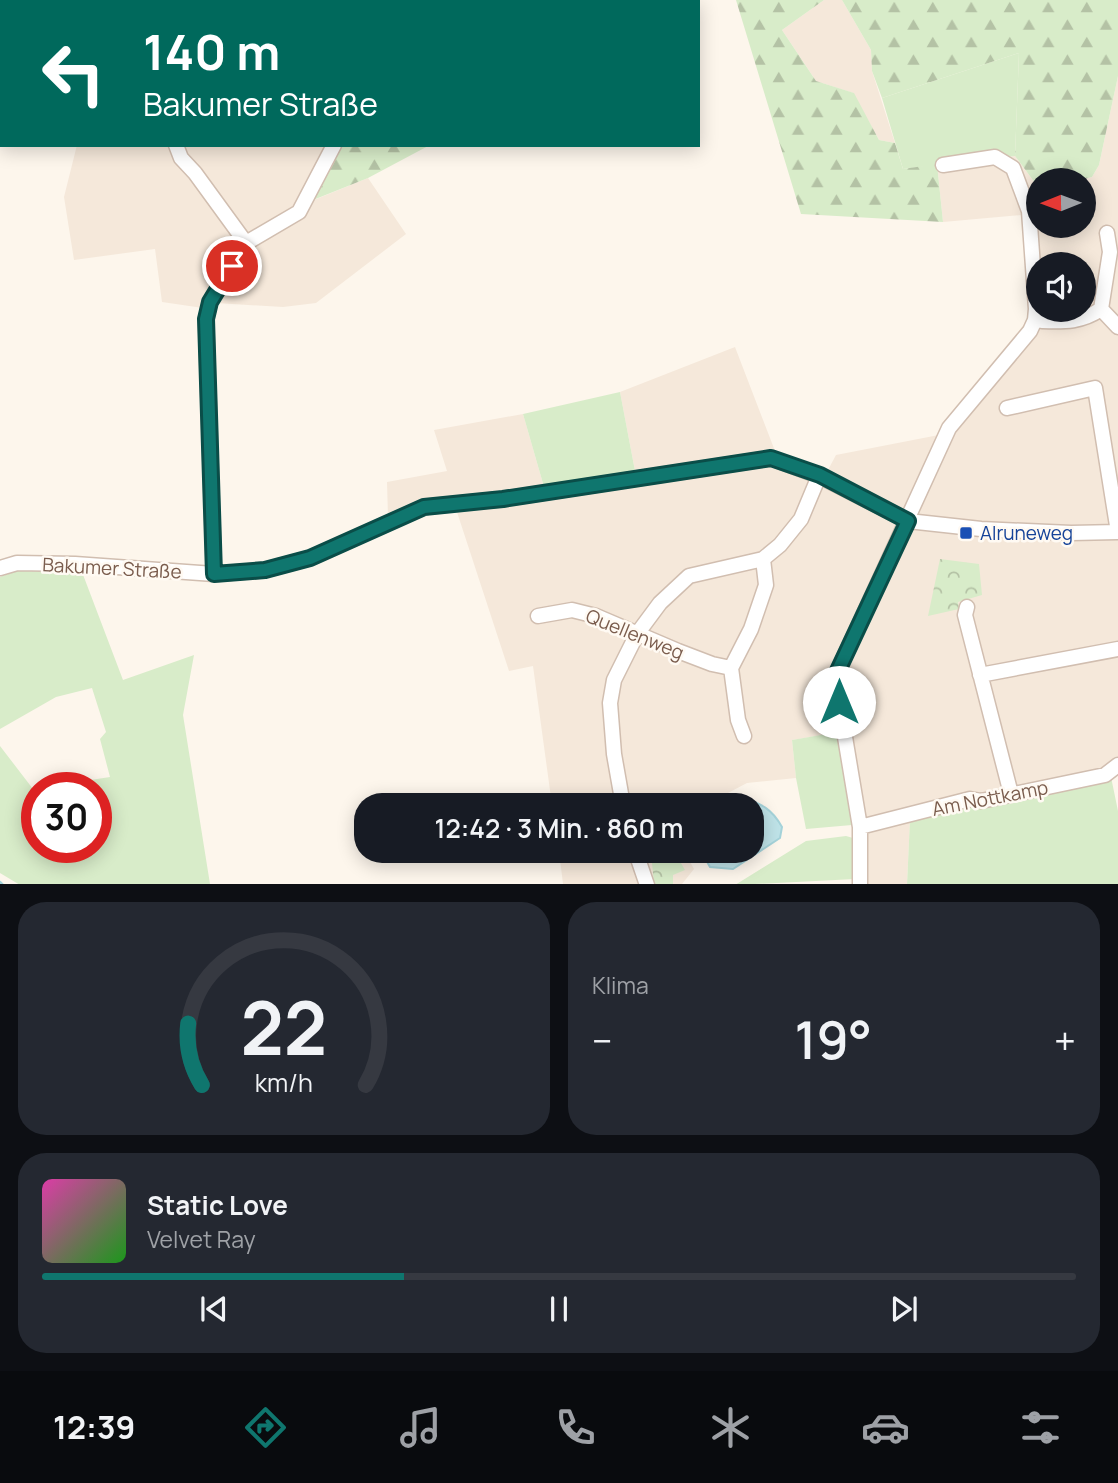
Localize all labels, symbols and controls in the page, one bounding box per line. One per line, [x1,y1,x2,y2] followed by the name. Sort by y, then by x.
[143,18,280,85] text: 140 m
[28,28,119,119] icon: left
[143,82,378,126] text: Bakumer Straße
[1026,168,1096,238] north arrow
[1026,168,1096,322] map controls
[202,236,262,296] pin
[213,247,251,285] icon: arrive
[1026,252,1096,322] button: sound
[980,520,1073,546] place label: Alruneweg
[958,525,974,541] marker: Alruneweg
[42,551,182,585] street label: Bakumer Straße
[582,603,688,665] street label: Quellenweg
[802,665,876,739] position arrow
[21,772,112,863] speed limit sign: 30
[930,774,1050,822] street label: Am Nottkamp
[435,810,683,846] text: 12:42 · 3 Min. · 860 m
[592,969,649,1001] text: Klima
[241,977,327,1077] text: 22
[794,1004,872,1075] text: 19°
[592,1014,613,1066] text: −
[1054,1014,1076,1066] text: +
[255,1064,313,1099] text: km/h
[147,1187,288,1223] text: Static Love
[147,1223,256,1255] text: Velvet Ray
[195,1290,233,1328] icon: previous
[540,1290,578,1328] icon: pause
[885,1290,923,1328] icon: next
[241,1403,290,1452] icon: directions
[396,1403,445,1452] icon: music
[551,1403,600,1452] icon: phone
[706,1403,755,1452] icon: climate
[861,1403,910,1452] icon: car
[1016,1403,1065,1452] icon: filters
[53,1405,135,1449] text: 12:39

